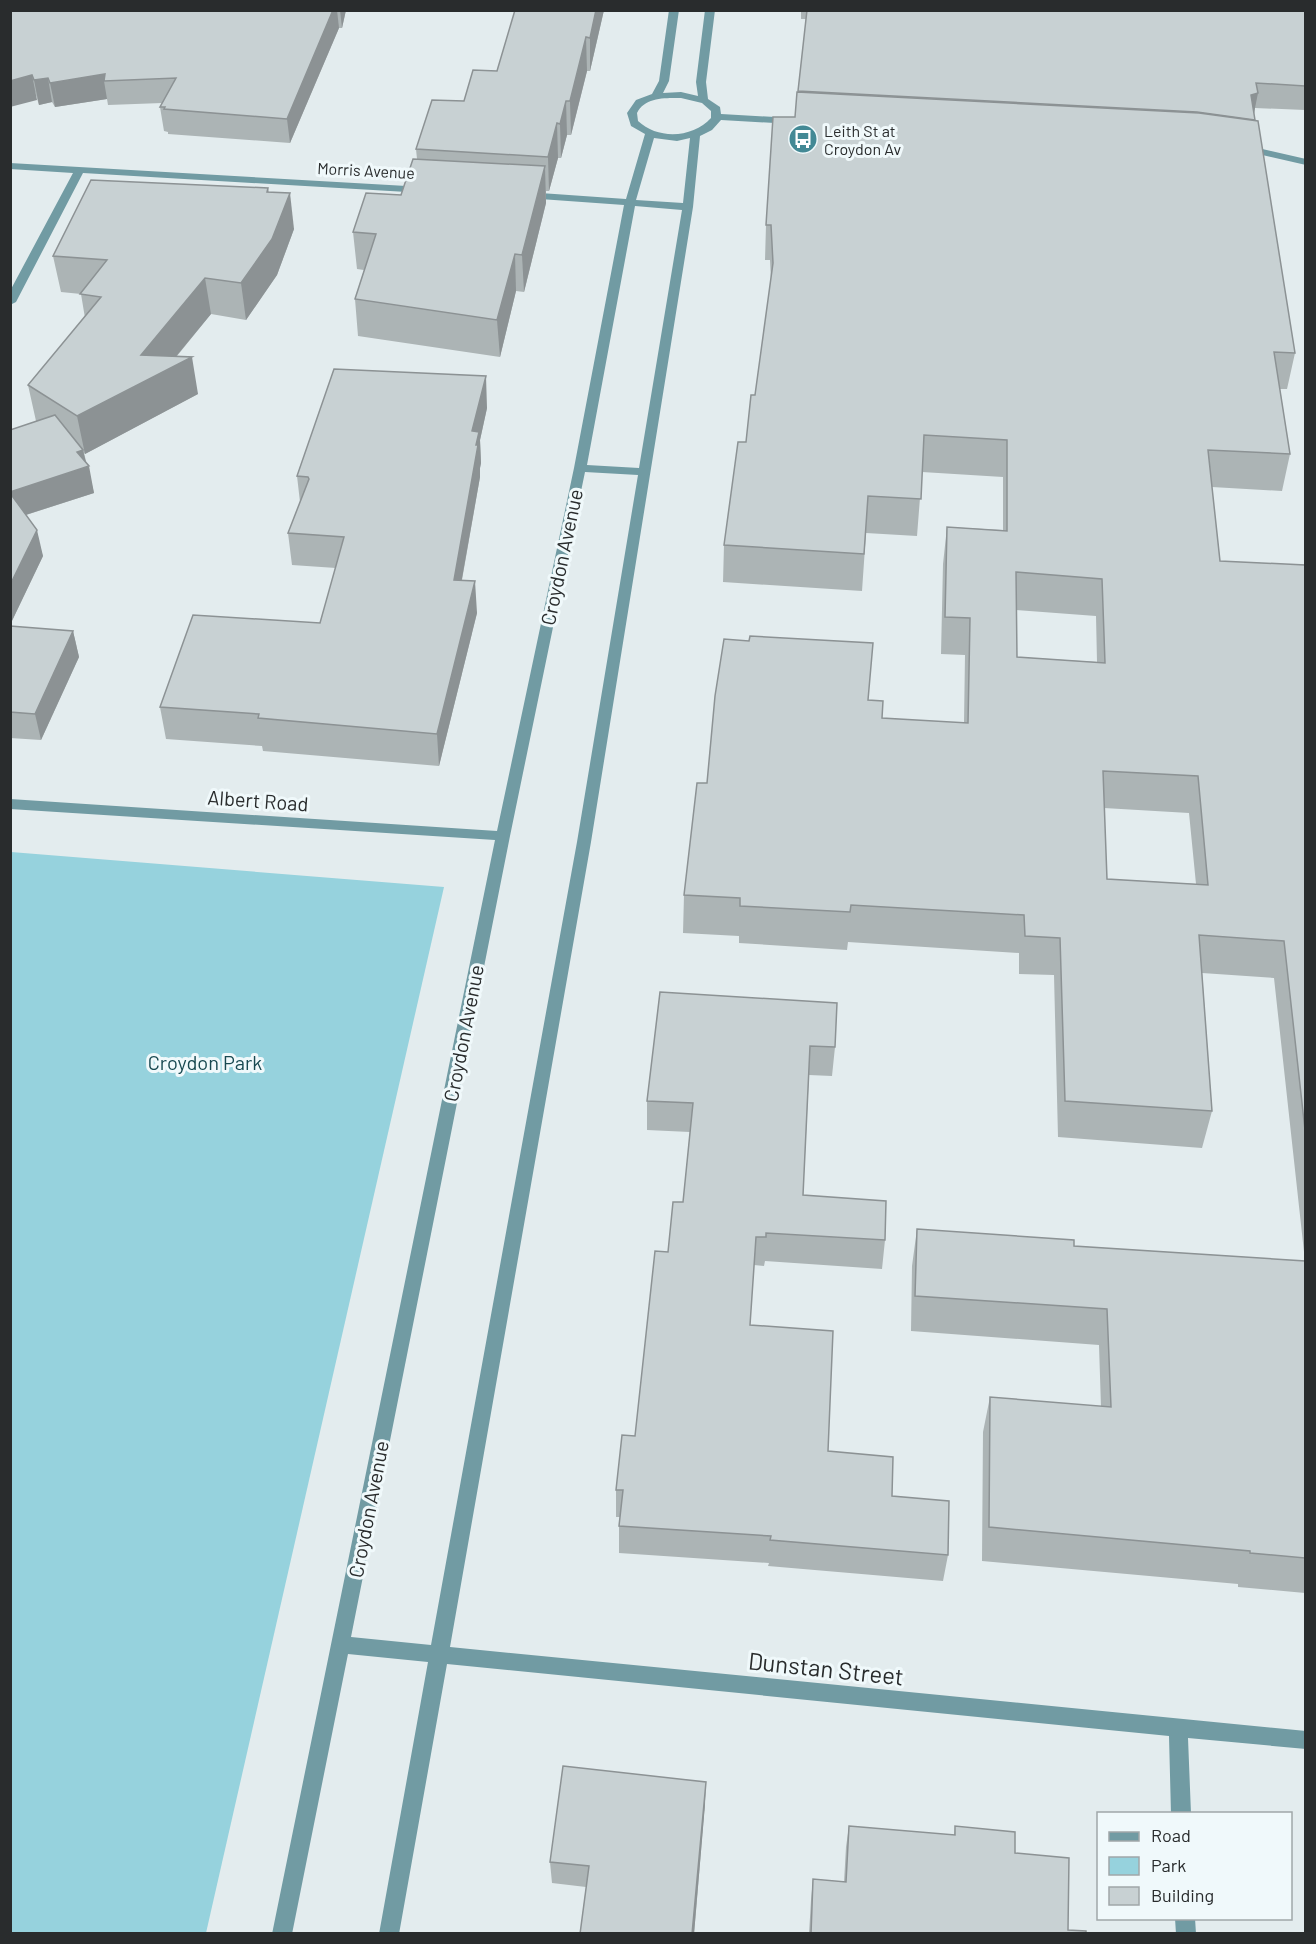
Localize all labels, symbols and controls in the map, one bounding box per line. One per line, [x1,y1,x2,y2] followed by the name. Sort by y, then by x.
[824,121,902,158] place label: Leith St at Croydon Av
[787,123,819,155] bus stop icon: Leith St at Croydon Av
[317,158,415,182] street label: Morris Avenue
[535,487,587,627] street label: Croydon Avenue
[207,784,309,816] street label: Albert Road
[438,963,488,1103] street label: Croydon Avenue
[148,1050,262,1074] park label: Croydon Park
[343,1439,393,1579] street label: Croydon Avenue
[747,1645,905,1691] street label: Dunstan Street
[1097,1812,1292,1920] legend
[1151,1824,1191,1846] text: Road
[1151,1854,1186,1876] text: Park
[1151,1884,1214,1906] text: Building

